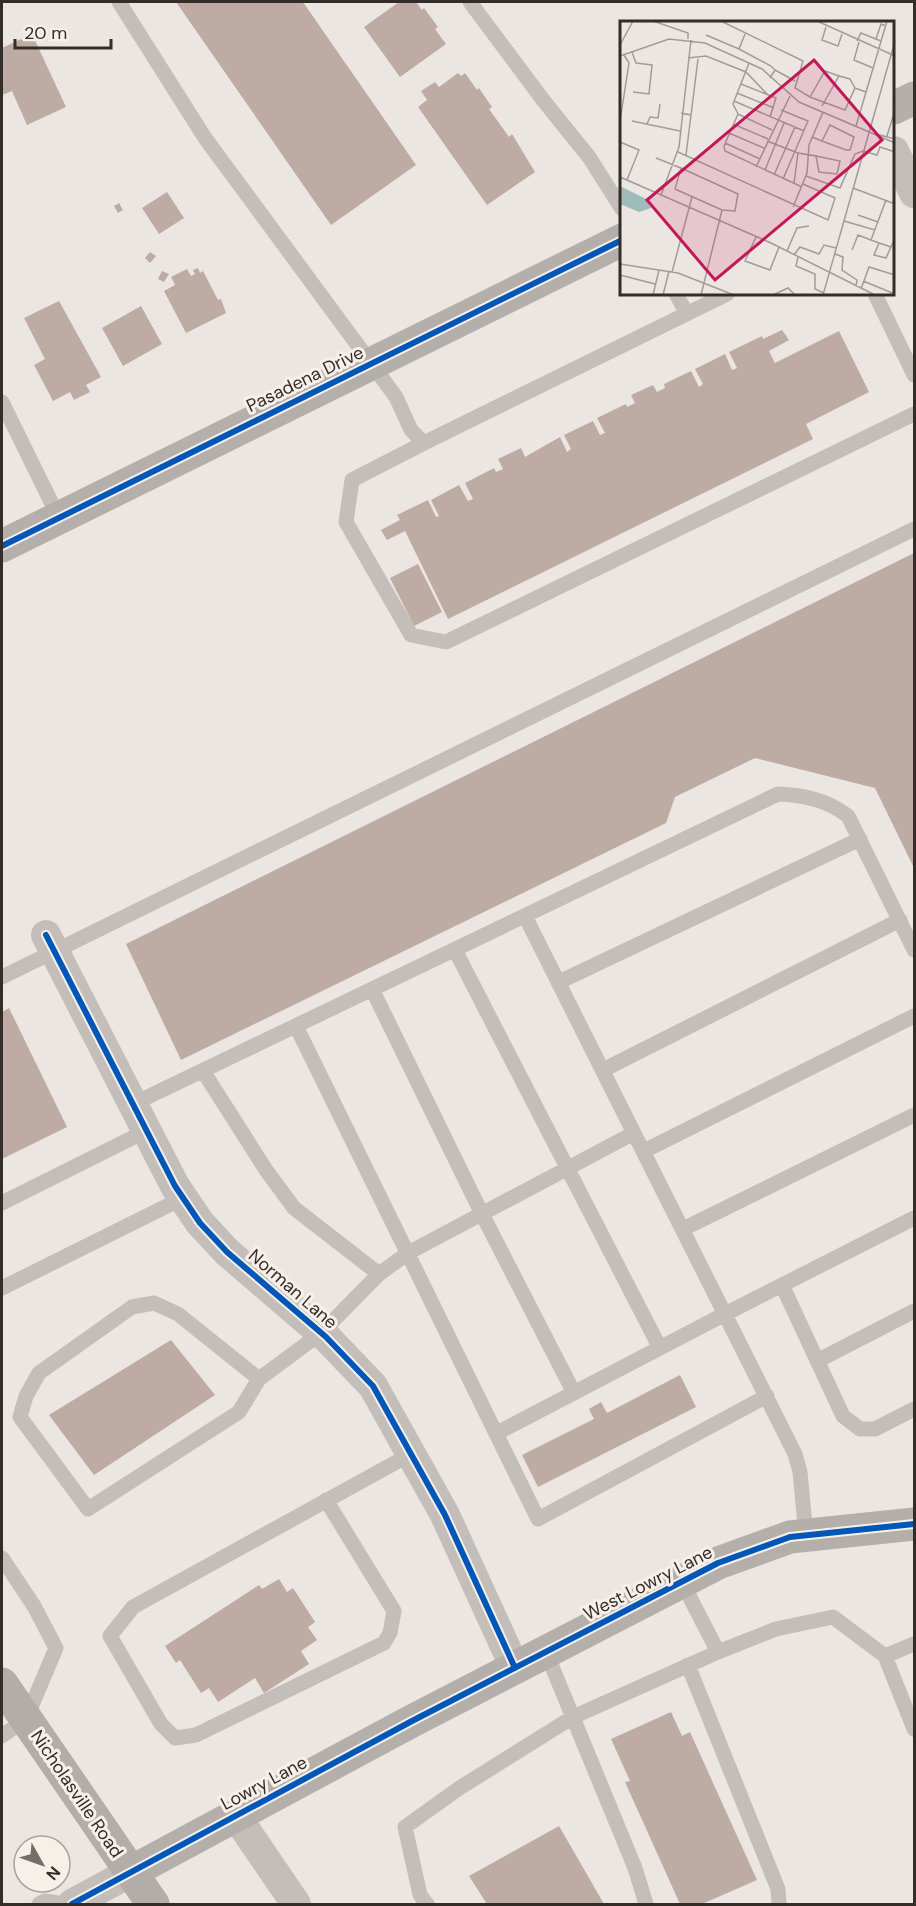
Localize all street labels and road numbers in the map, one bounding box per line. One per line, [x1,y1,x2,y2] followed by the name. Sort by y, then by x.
[242,340,368,418] street label: Pasadena Drive
[243,1244,343,1334] street label: Norman Lane
[579,1540,717,1626] street label: West Lowry Lane
[25,1725,129,1863] street label: Nicholasville Road
[217,1750,311,1816] street label: Lowry Lane

